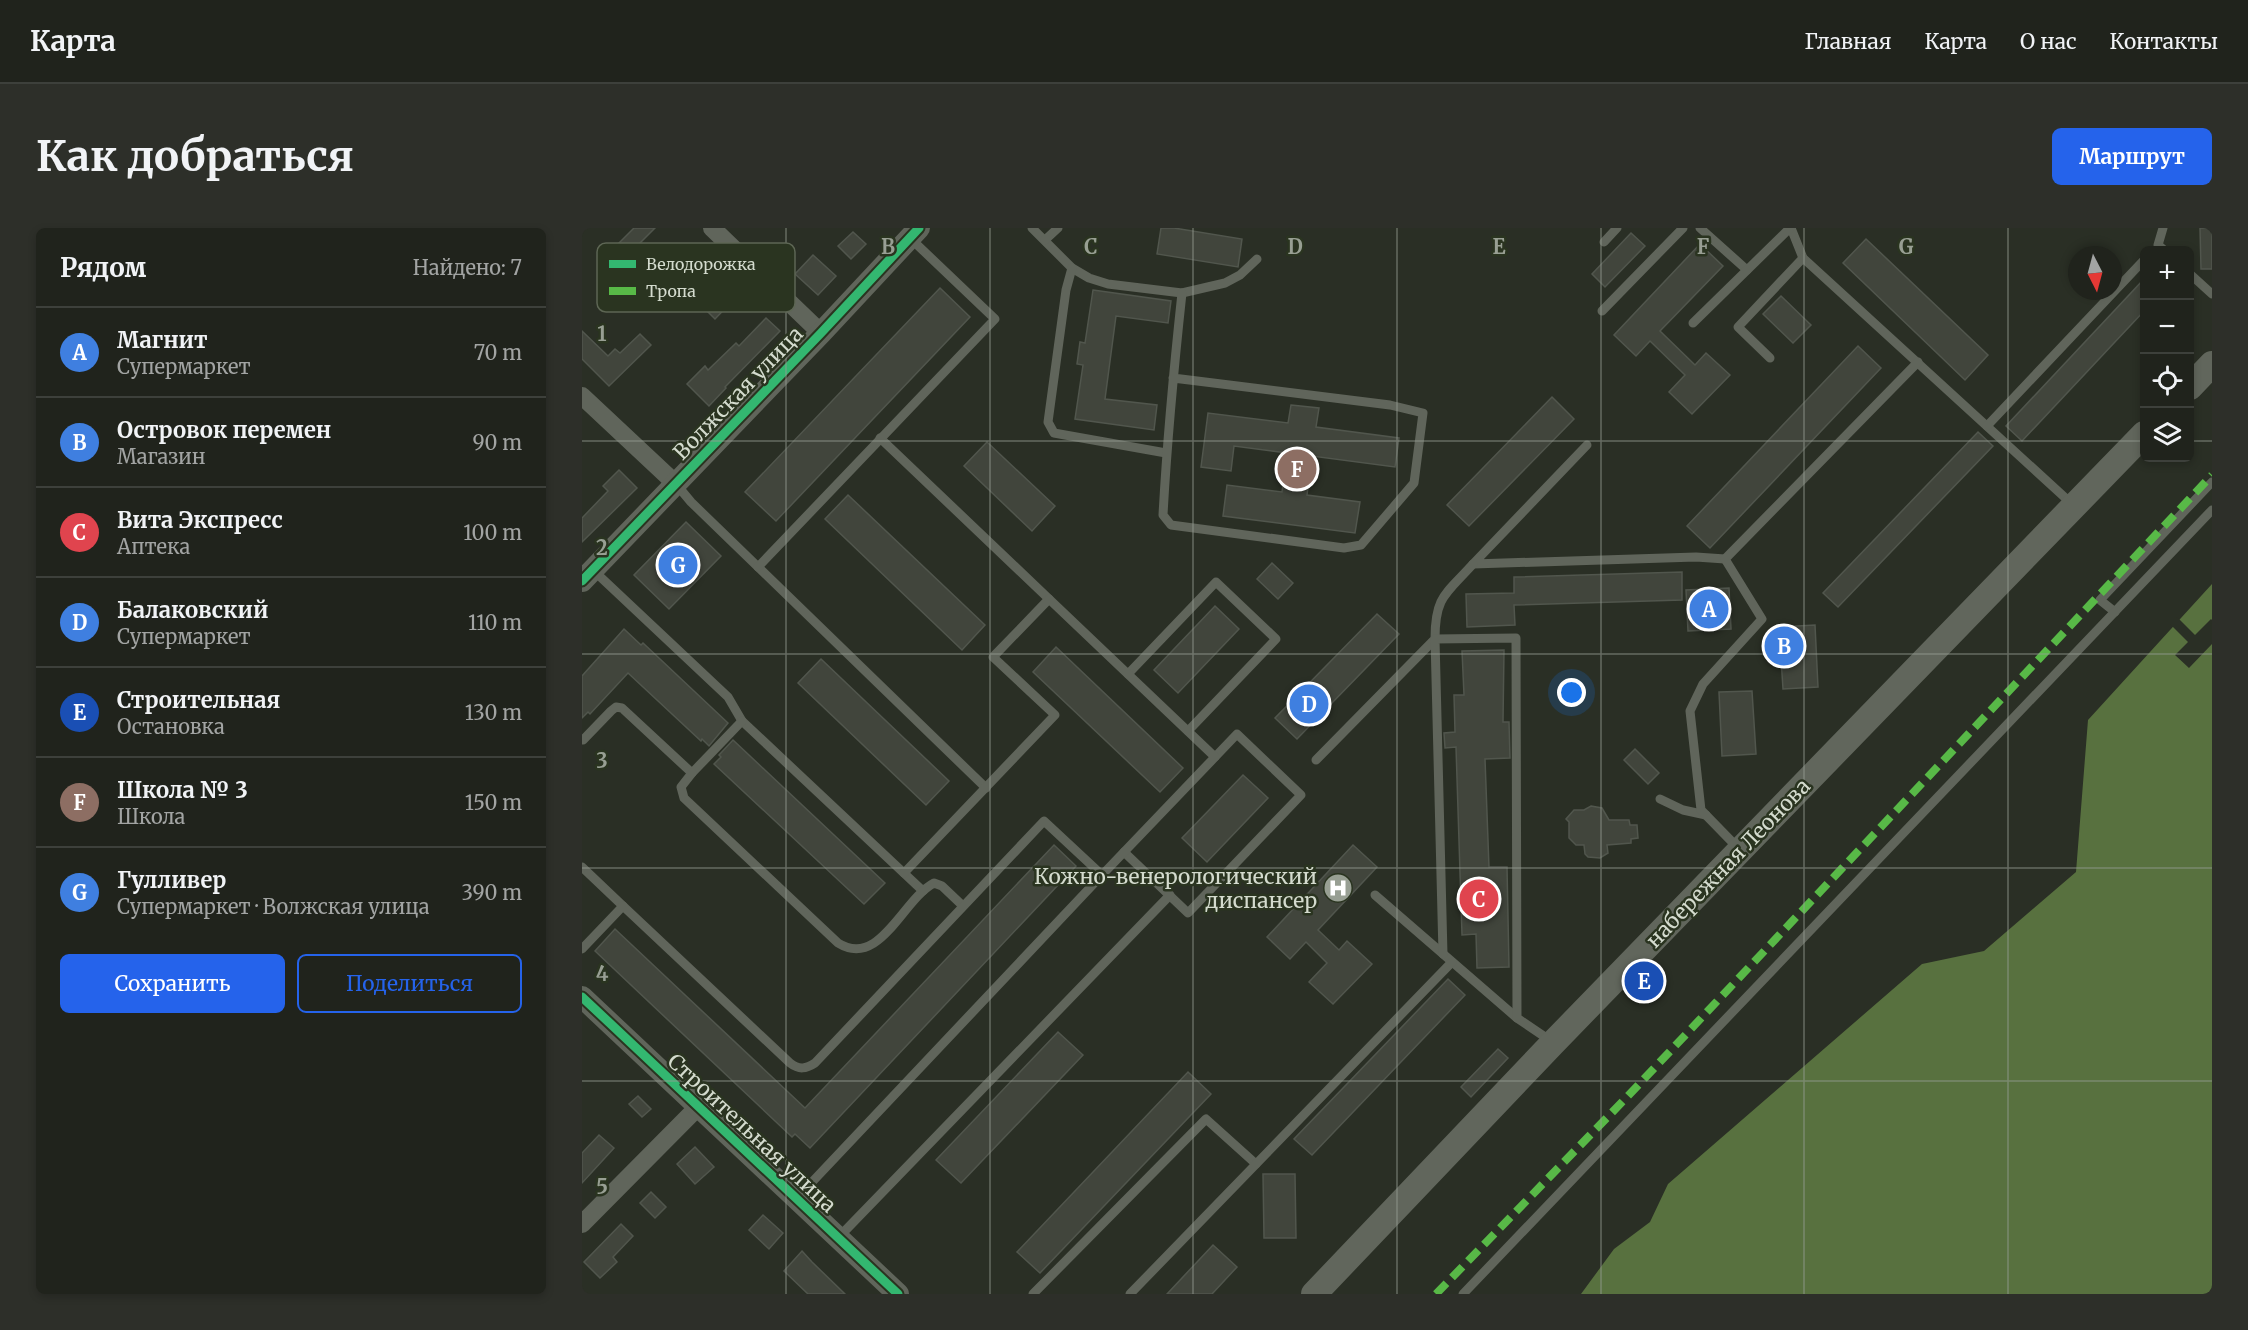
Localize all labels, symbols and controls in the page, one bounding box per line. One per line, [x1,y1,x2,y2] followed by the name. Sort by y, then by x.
[30,23,116,59] text: Карта
[1805,28,1892,55] text: Главная
[1925,28,1987,55] text: Карта
[2020,28,2077,55] text: О нас
[2110,28,2218,55] text: Контакты
[2052,128,2212,185] button: Маршрут
[36,130,354,182] text: Как добраться
[881,234,895,259] text: B
[1084,234,1098,259] text: C
[1287,234,1303,259] text: D
[1492,234,1506,259] text: E
[1697,234,1710,259] text: F
[1899,234,1914,259] text: G
[597,243,795,312] legend
[2068,246,2122,300] north arrow
[2140,246,2194,462] map controls
[2140,246,2194,300] button: +
[60,251,146,284] text: Рядом
[646,254,756,274] text: Велодорожка
[413,255,522,280] text: Найдено: 7
[646,281,696,301] text: Тропа
[2140,300,2194,354] button: −
[597,321,607,346] text: 1
[667,321,809,465] street label: Волжская улица
[117,326,208,354] text: Магнит
[72,340,87,365] text: A
[474,340,522,365] text: 70 m
[117,354,251,379] text: Супермаркет
[2140,354,2194,408] button: locate
[2140,408,2194,462] button: layers
[117,416,331,444] text: Островок перемен
[73,430,86,455] text: B
[472,430,522,455] text: 90 m
[117,444,206,469] text: Магазин
[1278,446,1316,492] pin: F
[117,506,283,534] text: Вита Экспресс
[73,520,86,545] text: C
[463,520,522,545] text: 100 m
[117,534,190,559] text: Аптека
[596,535,608,560] text: 2
[658,542,698,588] pin: G
[1690,586,1728,632] pin: A
[117,596,269,624] text: Балаковский
[72,610,87,635] text: D
[468,610,522,635] text: 110 m
[117,624,251,649] text: Супермаркет
[1764,624,1804,668] pin: B
[1557,678,1586,707] your location
[1290,682,1328,726] pin: D
[117,686,280,714] text: Строительная
[73,700,86,725] text: E
[465,700,522,725] text: 130 m
[117,714,225,739] text: Остановка
[596,748,608,773] text: 3
[1640,773,1816,953] street label: набережная Леонова
[117,776,248,804] text: Школа № 3
[73,790,86,815] text: F
[465,790,522,815] text: 150 m
[117,804,185,829] text: Школа
[1034,863,1317,914] place label: Кожно-венерологический диспансер
[117,866,226,894] text: Гулливер
[1322,872,1354,904] hospital icon: Кожно-венерологический диспансер
[1460,876,1498,922] pin: C
[72,880,87,905] text: G
[462,880,522,905] text: 390 m
[117,894,429,919] text: Супермаркет · Волжская улица
[60,954,285,1013] button: Сохранить
[297,954,522,1013] button: Поделиться
[1624,958,1664,1004] pin: E
[596,961,609,986] text: 4
[662,1048,842,1218] street label: Строительная улица
[596,1174,608,1199] text: 5

